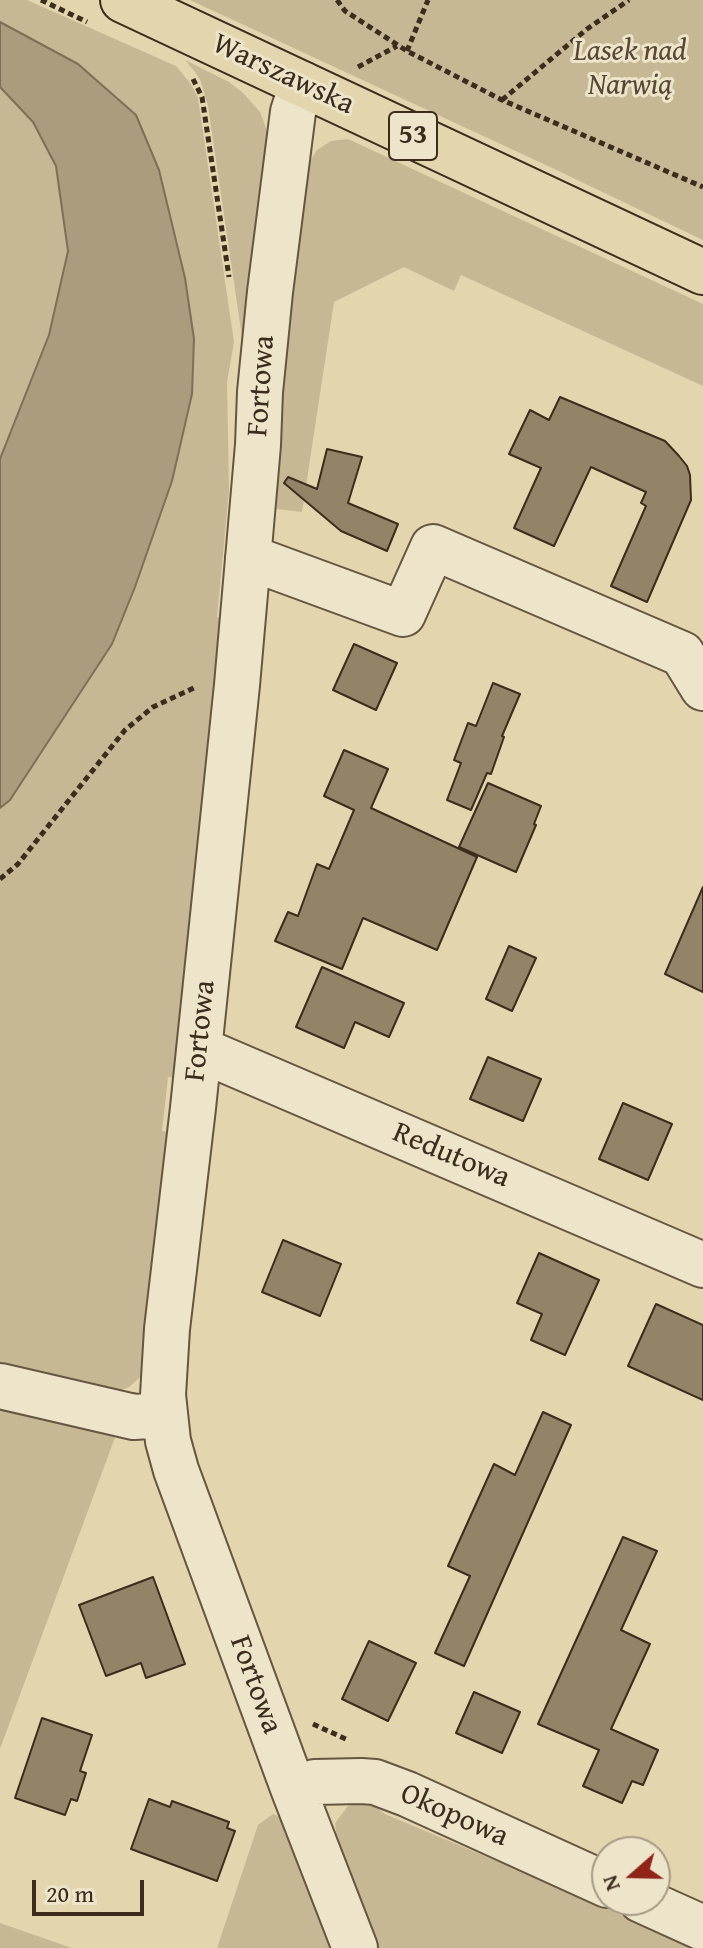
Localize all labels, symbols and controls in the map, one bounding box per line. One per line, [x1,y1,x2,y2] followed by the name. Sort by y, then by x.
[206,27,360,123] street label: Warszawska
[573,34,687,104] park label: Lasek nad Narwią
[389,112,437,160] road number: 53
[241,334,283,438] street label: Fortowa
[178,979,224,1083] street label: Fortowa
[387,1115,515,1197] street label: Redutowa
[221,1631,289,1739] street label: Fortowa
[395,1776,513,1856] street label: Okopowa
[591,1836,671,1916] north arrow
[36,1864,148,1914] scale bar
[593,1871,628,1896] text: N
[46,1876,94,1911] text: 20 m

